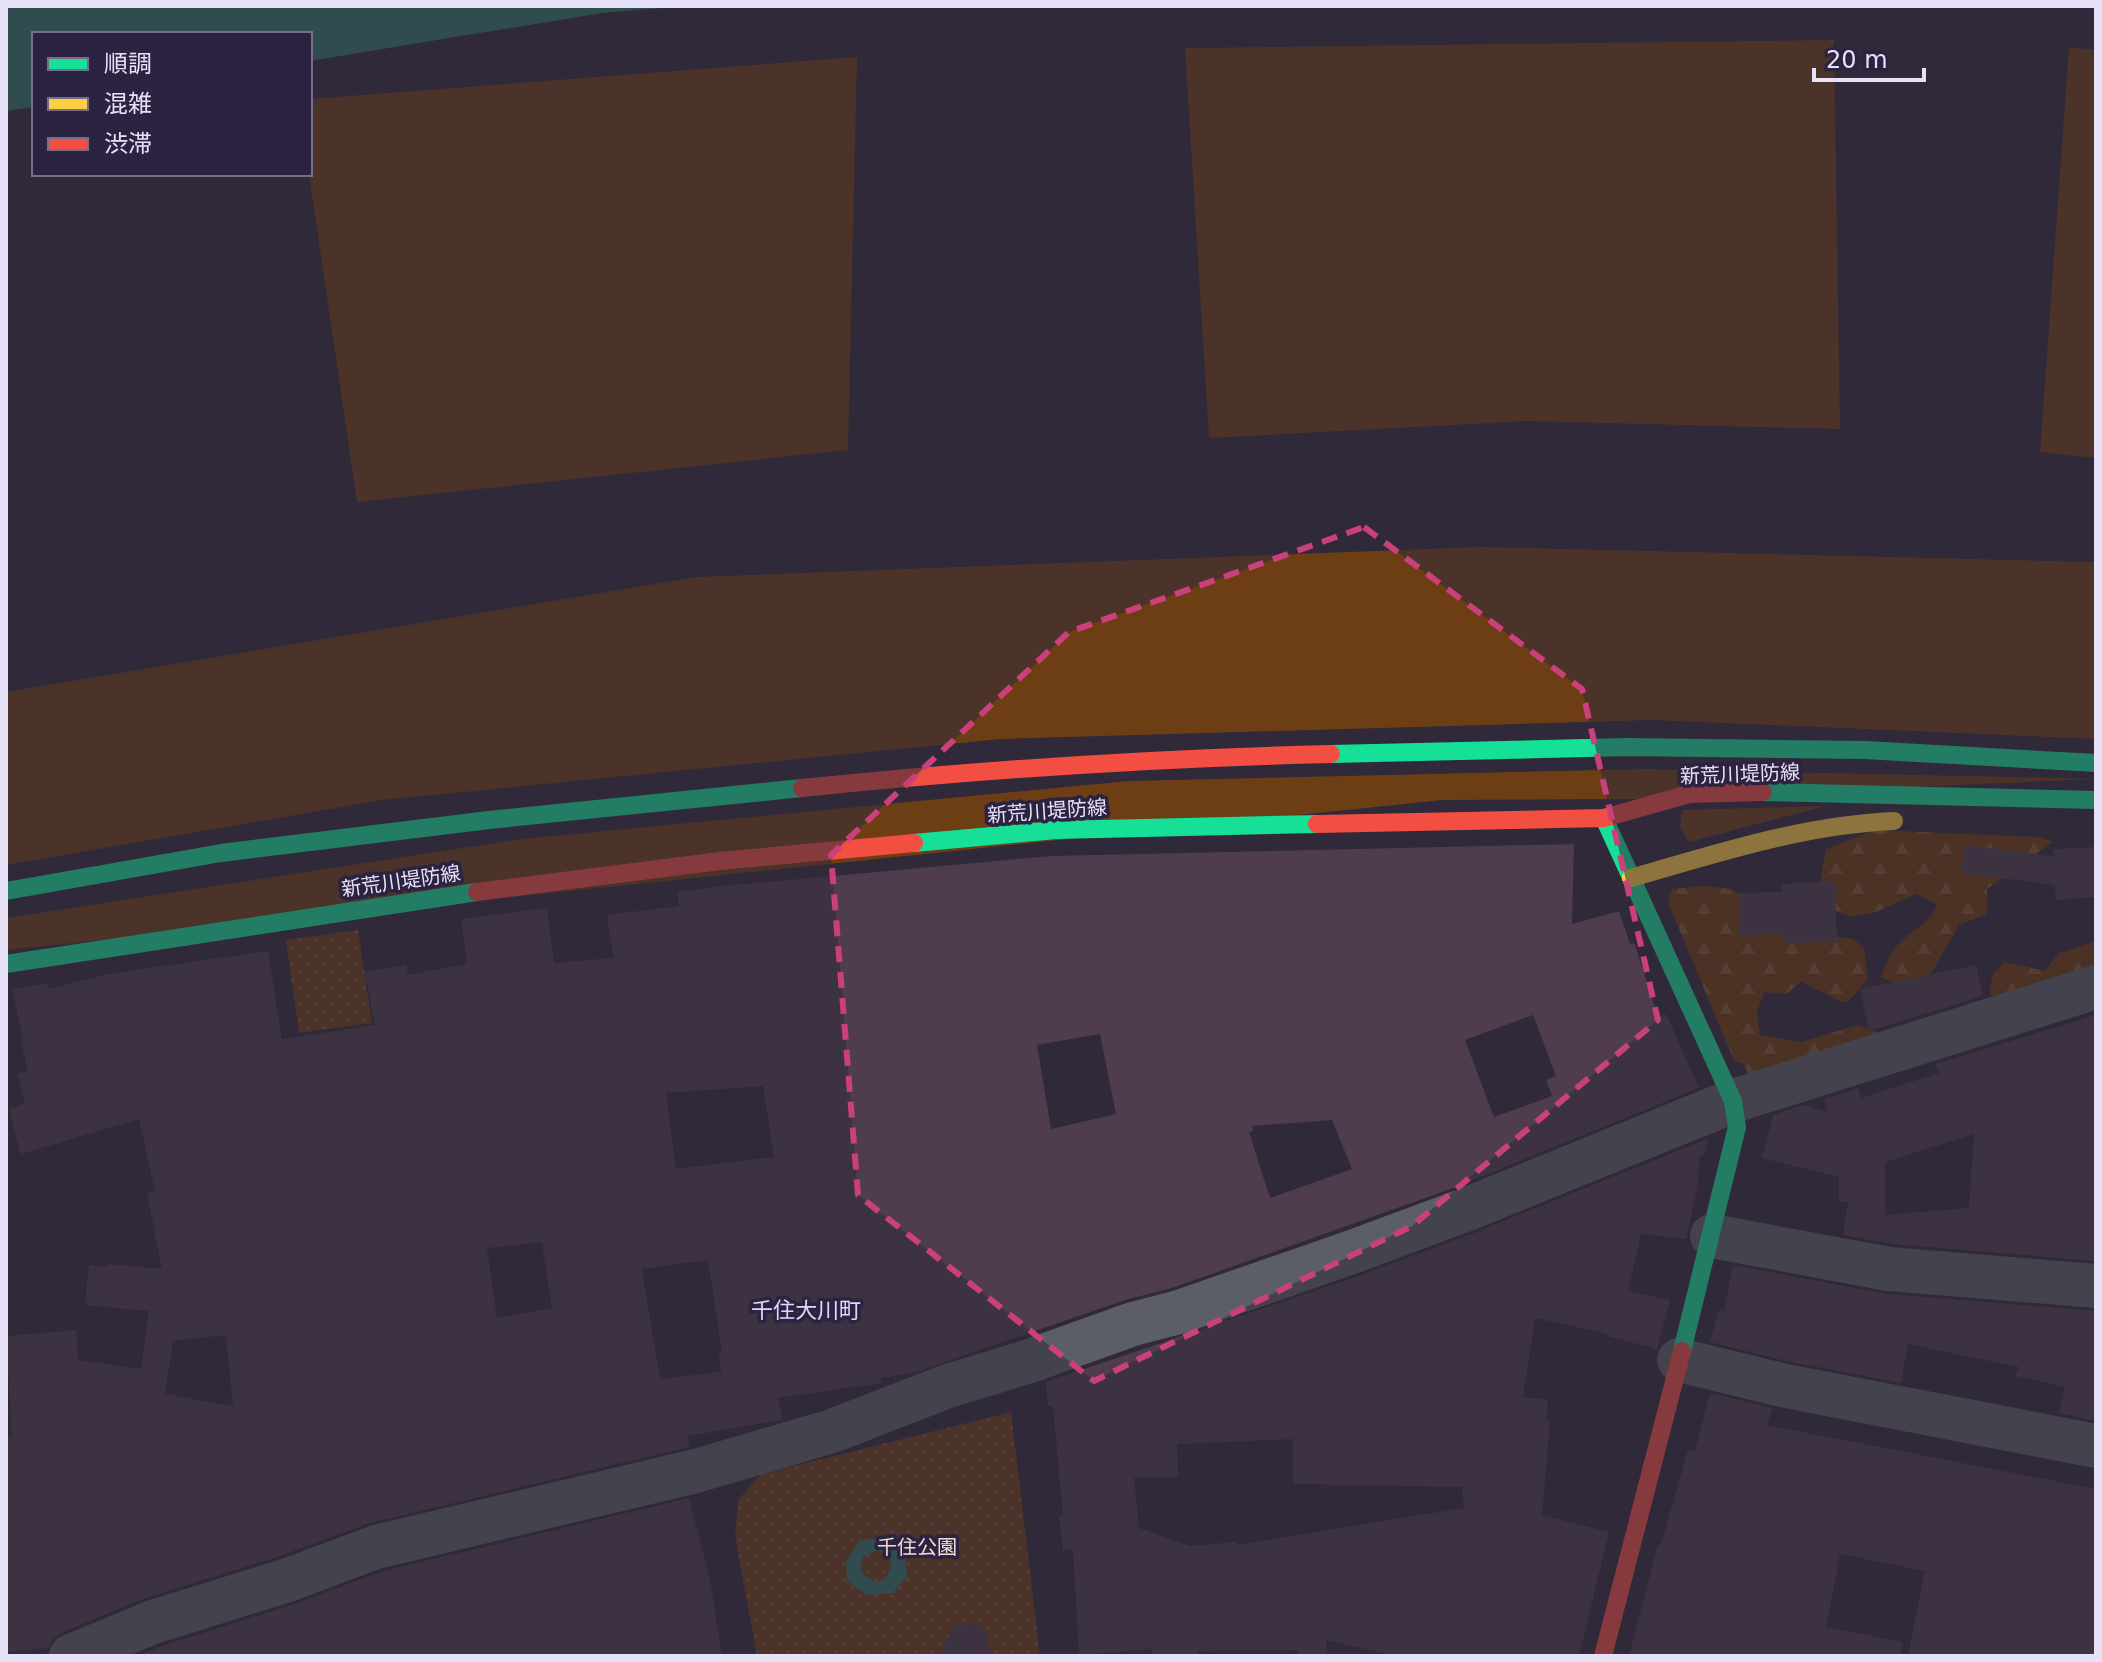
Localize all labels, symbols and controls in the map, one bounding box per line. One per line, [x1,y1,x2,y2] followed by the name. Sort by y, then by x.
[32,32,312,176] legend
[1814,32,1924,82] scale bar
[1826,46,1888,74] text: 20 m
[104,50,152,78] text: 順調
[104,90,152,118] text: 混雑
[104,130,152,158] text: 渋滞
[1680,760,1800,788] street label: 新荒川堤防線
[986,795,1108,827] street label: 新荒川堤防線
[340,861,462,901] street label: 新荒川堤防線
[751,1298,861,1323] district label: 千住大川町
[877,1535,957,1559] park label: 千住公園

